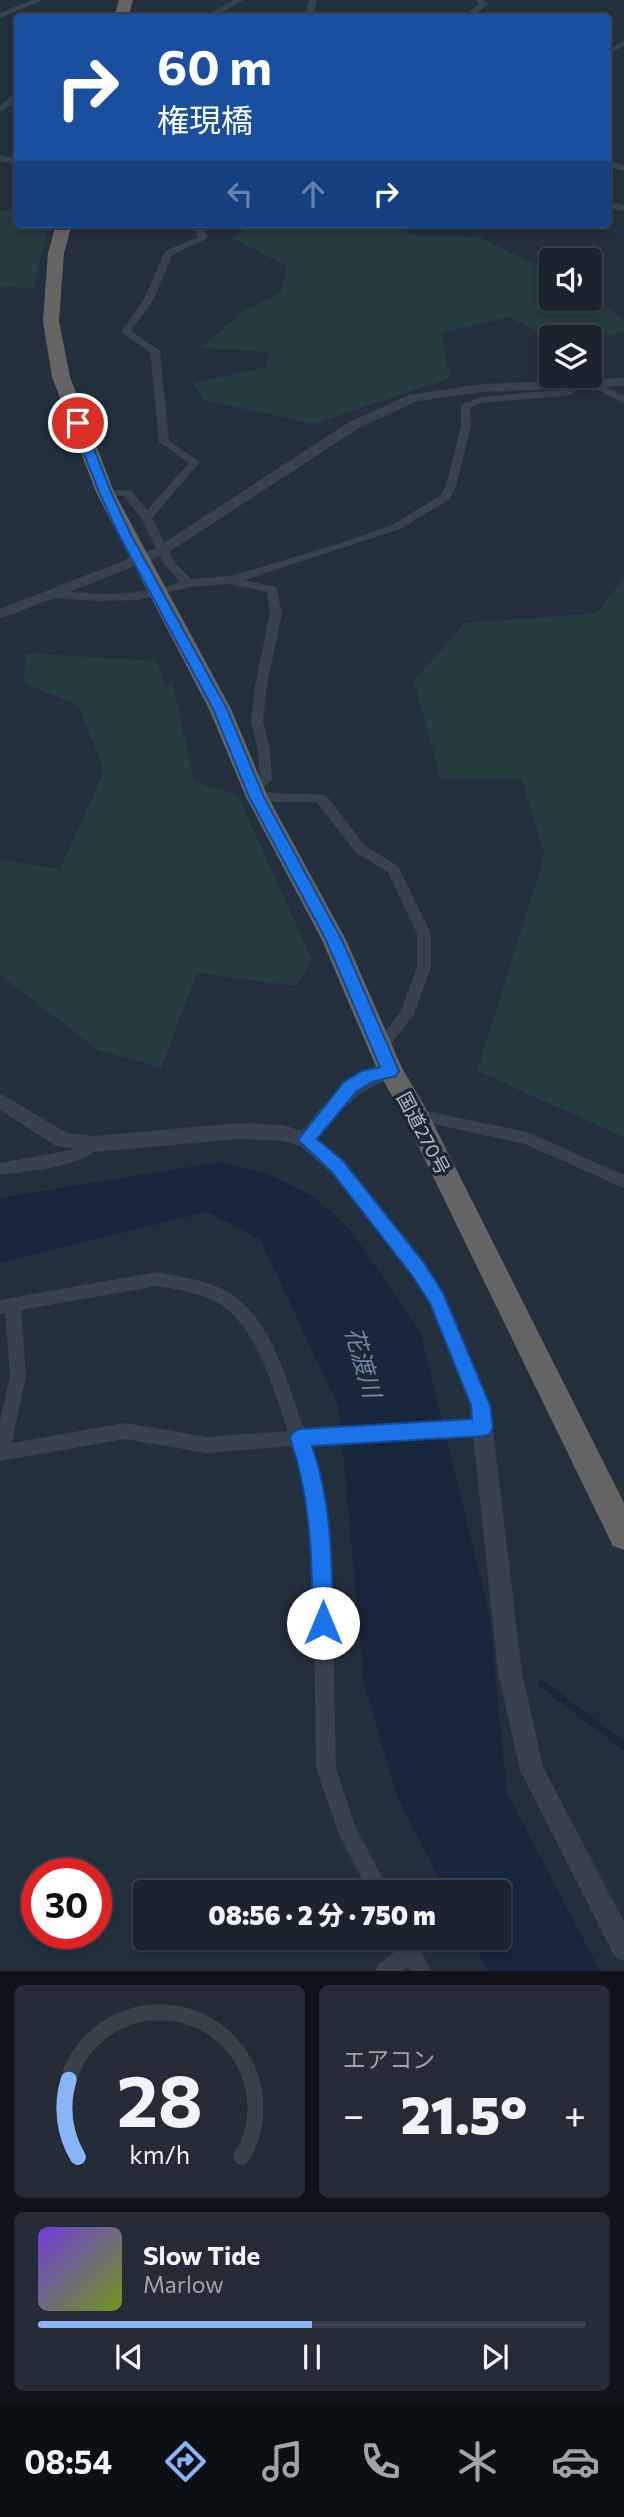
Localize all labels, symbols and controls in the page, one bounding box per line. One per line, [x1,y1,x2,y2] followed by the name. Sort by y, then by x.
[157,35,272,95] text: 60 m
[42,42,133,133] icon: right
[157,99,253,139] text: 権現橋
[221,175,259,213] icon: left
[294,175,332,213] icon: ahead
[367,175,405,213] icon: right
[539,248,602,388] map controls
[539,248,602,311] button: sound
[539,325,602,388] button: layers
[48,393,108,453] pin
[59,404,97,442] icon: arrive
[393,1088,455,1178] street label: 国道270号
[340,1323,389,1403] water label: 花渡川
[286,1586,360,1660] position arrow
[21,1858,112,1949] speed limit sign: 30
[208,1899,436,1930] text: 08:56 · 2 分 · 750 m
[343,2045,435,2073] text: エアコン
[117,2054,203,2143] text: 28
[401,2081,527,2145] text: 21.5°
[343,2090,365,2137] text: −
[564,2090,586,2137] text: +
[129,2139,190,2169] text: km/h
[143,2239,260,2270] text: Slow Tide
[143,2270,224,2298] text: Marlow
[110,2338,148,2376] icon: previous
[293,2338,331,2376] icon: pause
[476,2338,514,2376] icon: next
[161,2437,210,2486] icon: directions
[258,2437,307,2486] icon: music
[356,2437,405,2486] icon: phone
[453,2437,502,2486] icon: climate
[551,2437,600,2486] icon: car
[24,2441,112,2481] text: 08:54

